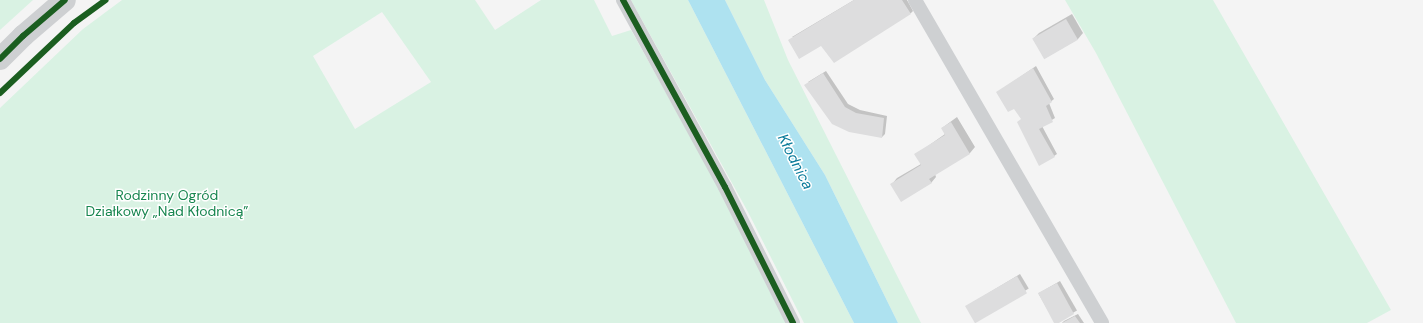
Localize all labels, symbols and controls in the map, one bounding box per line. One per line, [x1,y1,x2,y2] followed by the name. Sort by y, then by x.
[773,131,817,193] water label: Kłodnica
[86,187,248,220] park label: Rodzinny Ogród Działkowy „Nad Kłodnicą”

